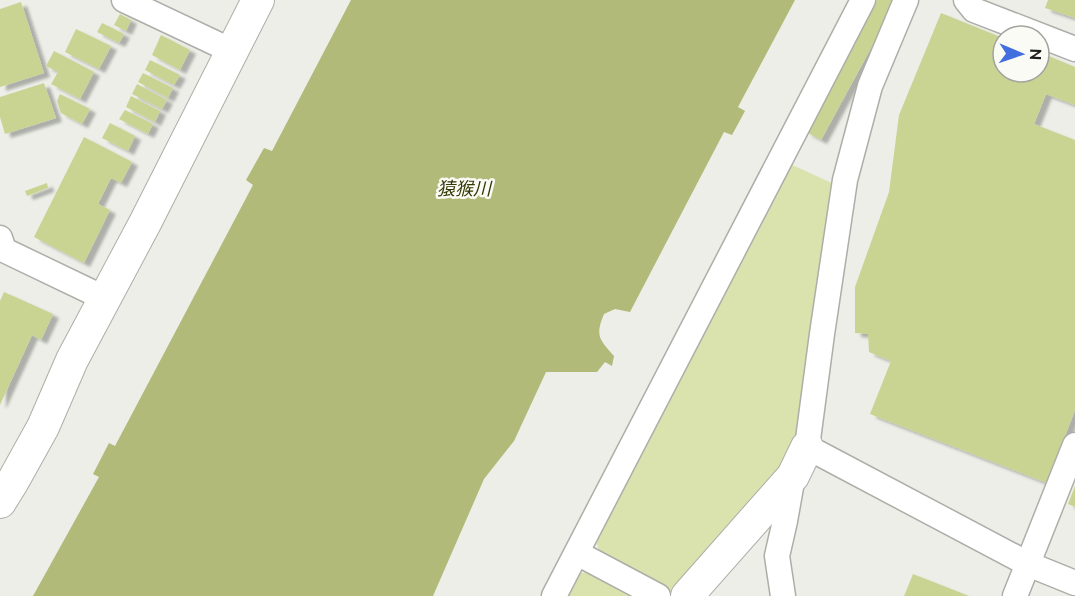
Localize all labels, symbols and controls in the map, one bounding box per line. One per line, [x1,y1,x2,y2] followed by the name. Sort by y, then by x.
[991,24,1051,84] north arrow
[1027,48,1045,61] text: N
[437,178,493,198] water label: 猿猴川

